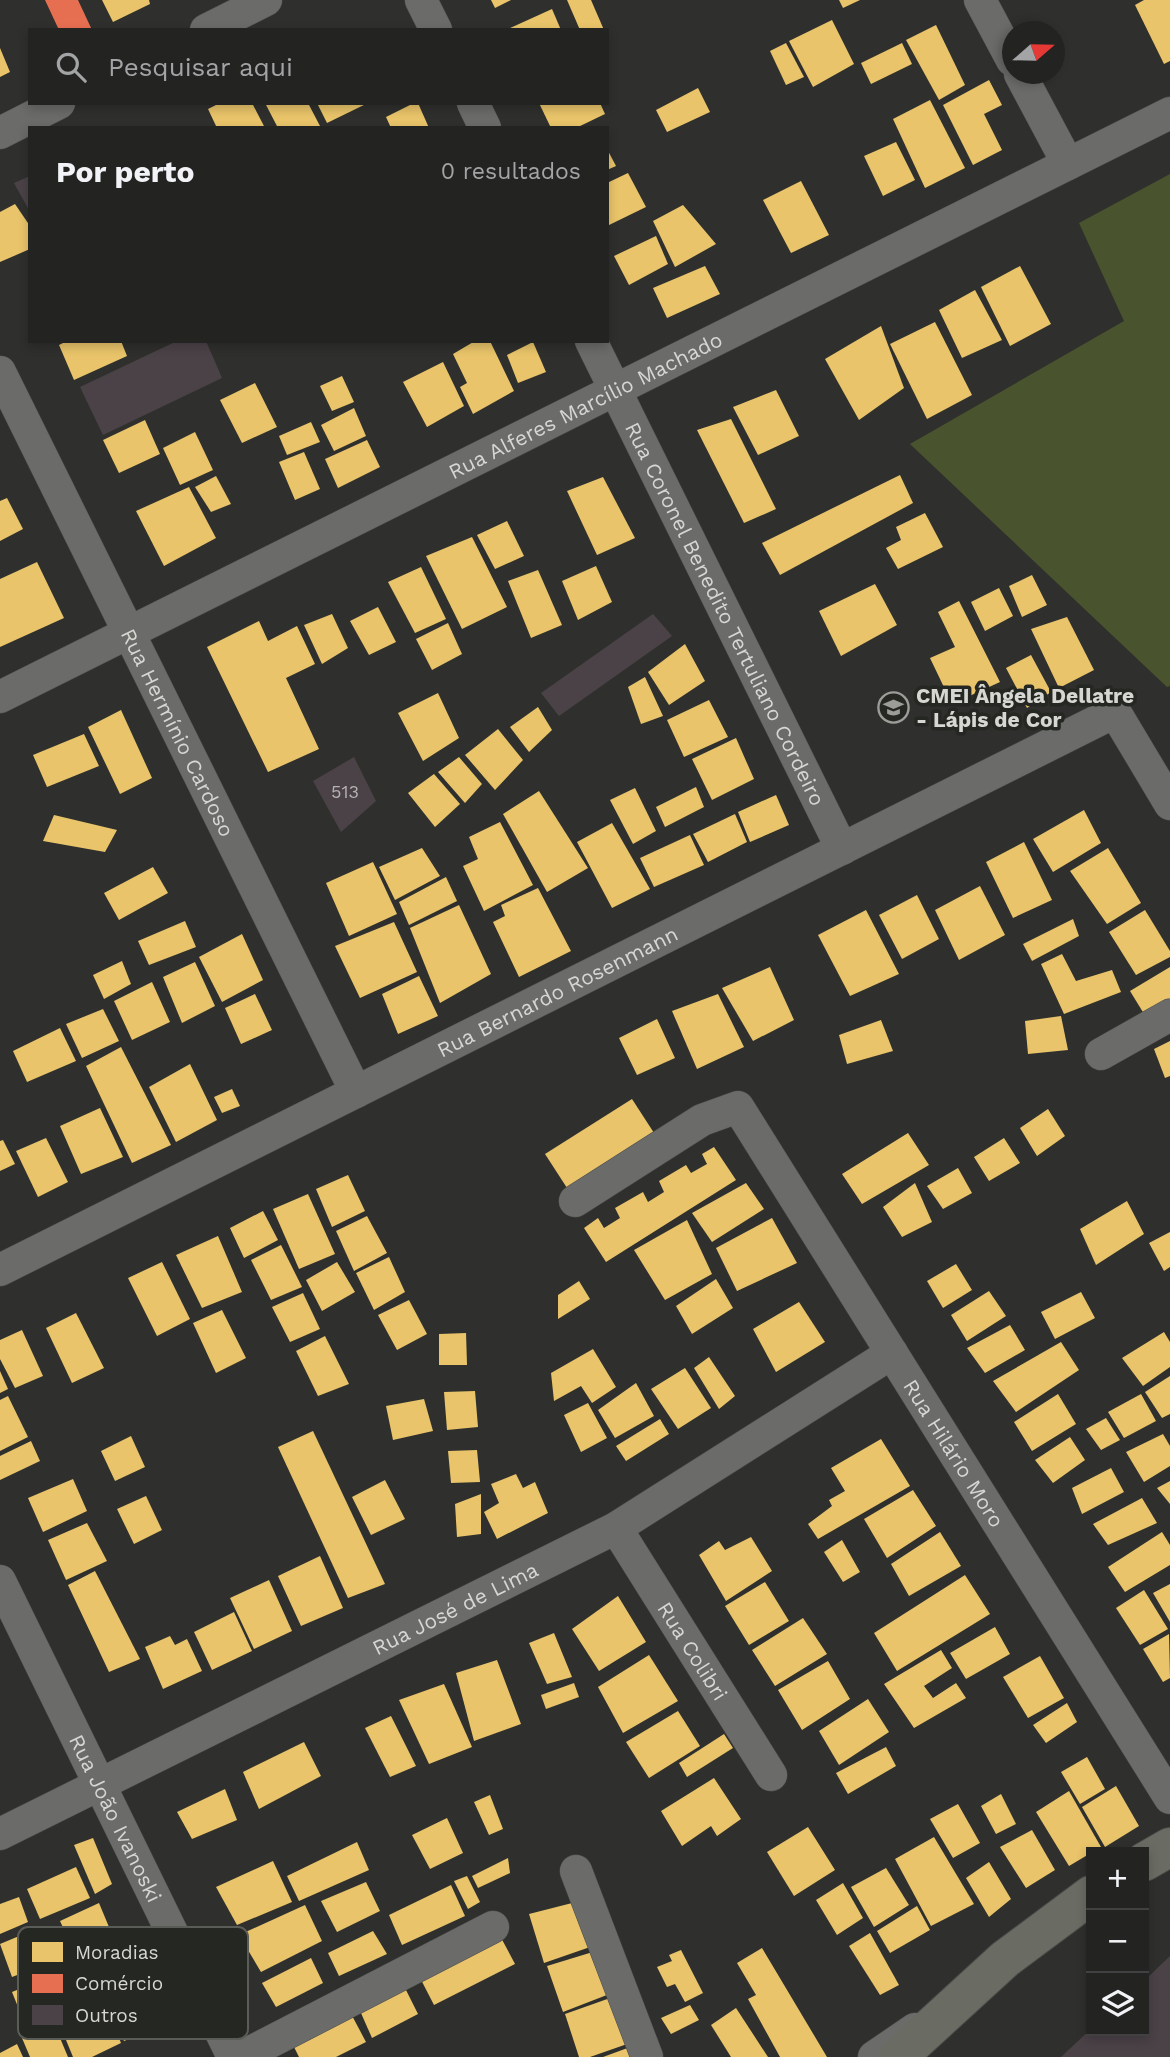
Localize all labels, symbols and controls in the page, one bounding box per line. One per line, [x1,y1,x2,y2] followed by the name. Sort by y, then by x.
[1002,21,1065,84] north arrow
[28,28,609,105] search box
[52,48,90,86] icon: search
[108,52,293,82] text: Pesquisar aqui
[56,154,194,189] text: Por perto
[441,158,581,185] text: 0 resultados
[444,326,726,484] street label: Rua Alferes Marcílio Machado
[620,418,831,810] street label: Rua Coronel Benedito Tertuliano Cordeiro
[116,624,240,841] street label: Rua Hermínio Cardoso
[916,683,1134,732] place label: CMEI Ângela Dellatre - Lápis de Cor
[876,690,910,724] school or university icon: CMEI Ângela Dellatre - Lápis de Cor
[331,781,359,802] house number: 513
[433,920,682,1062] street label: Rua Bernardo Rosenmann
[899,1374,1010,1532] street label: Rua Hilário Moro
[368,1556,542,1660] street label: Rua José de Lima
[653,1597,733,1705] street label: Rua Colibri
[64,1730,168,1906] street label: Rua João Ivanoski
[1086,1847,1149,2036] map controls
[1086,1847,1149,1910] button: +
[1086,1910,1149,1973] button: −
[18,1927,248,2039] legend
[75,1941,158,1964] text: Moradias
[75,1972,163,1995] text: Comércio
[1086,1973,1149,2036] button: layers
[75,2004,138,2027] text: Outros

